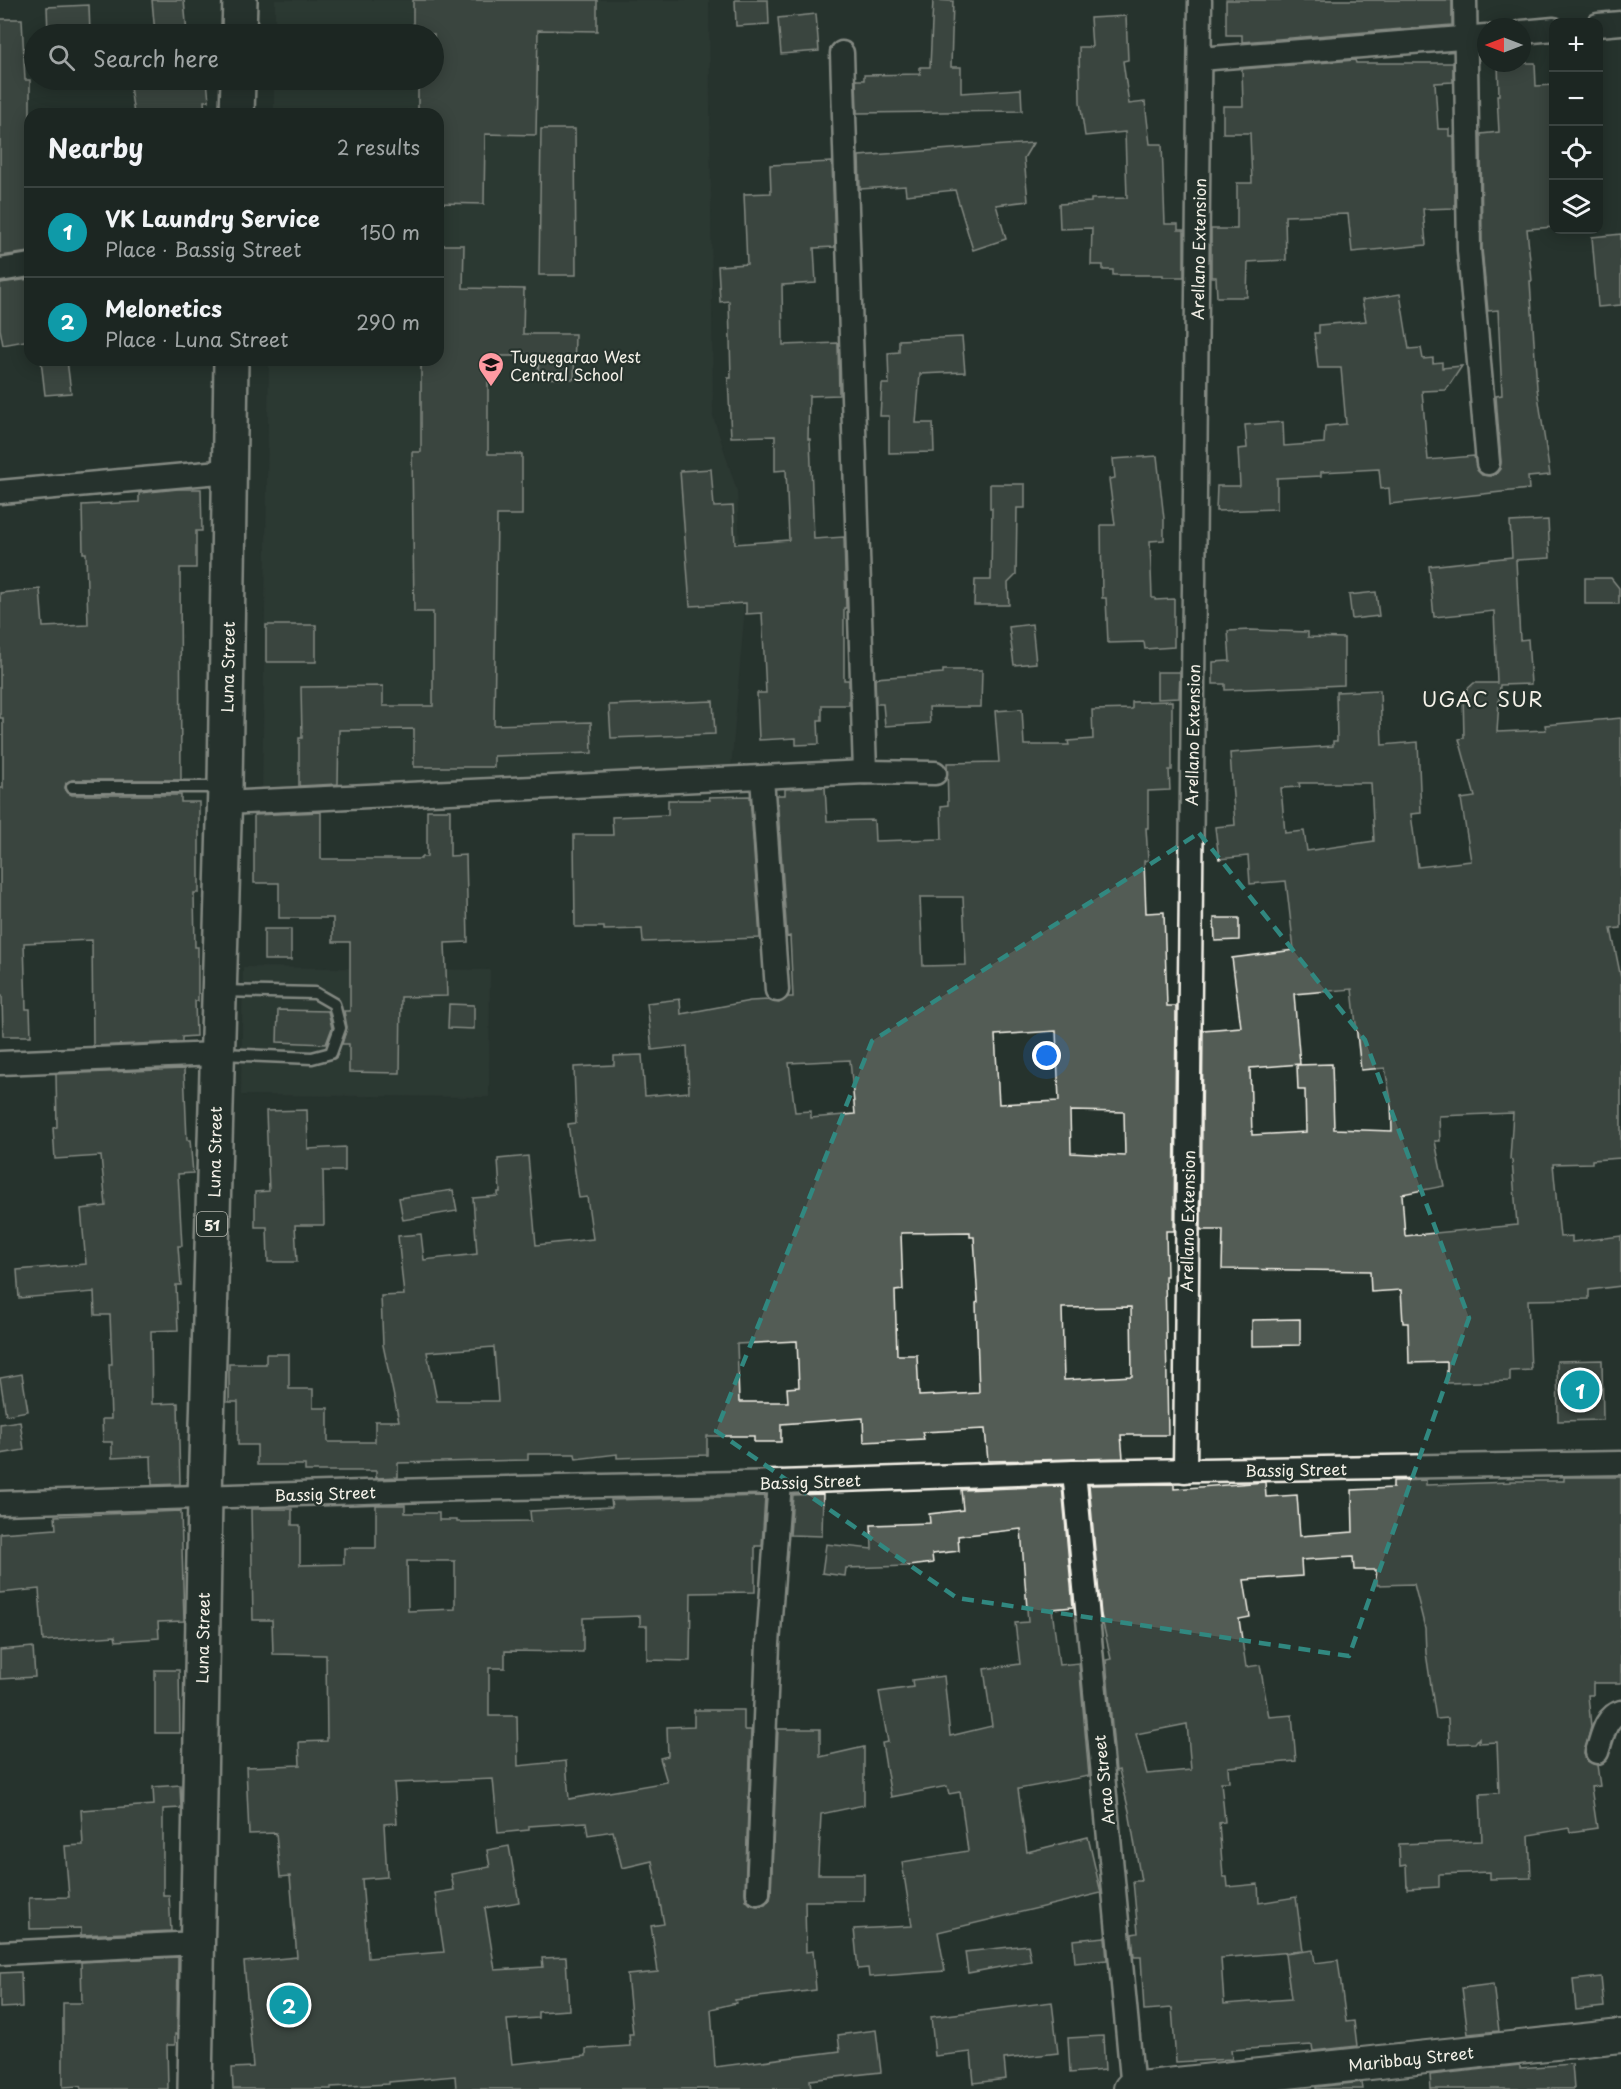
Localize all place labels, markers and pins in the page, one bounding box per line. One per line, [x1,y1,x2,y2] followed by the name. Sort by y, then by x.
[510,344,641,386] place label: Tuguegarao West Central School
[476,350,506,388] school or university icon: Tuguegarao West Central School
[1560,1368,1600,1412] pin: 1
[270,1982,308,2028] pin: 2

